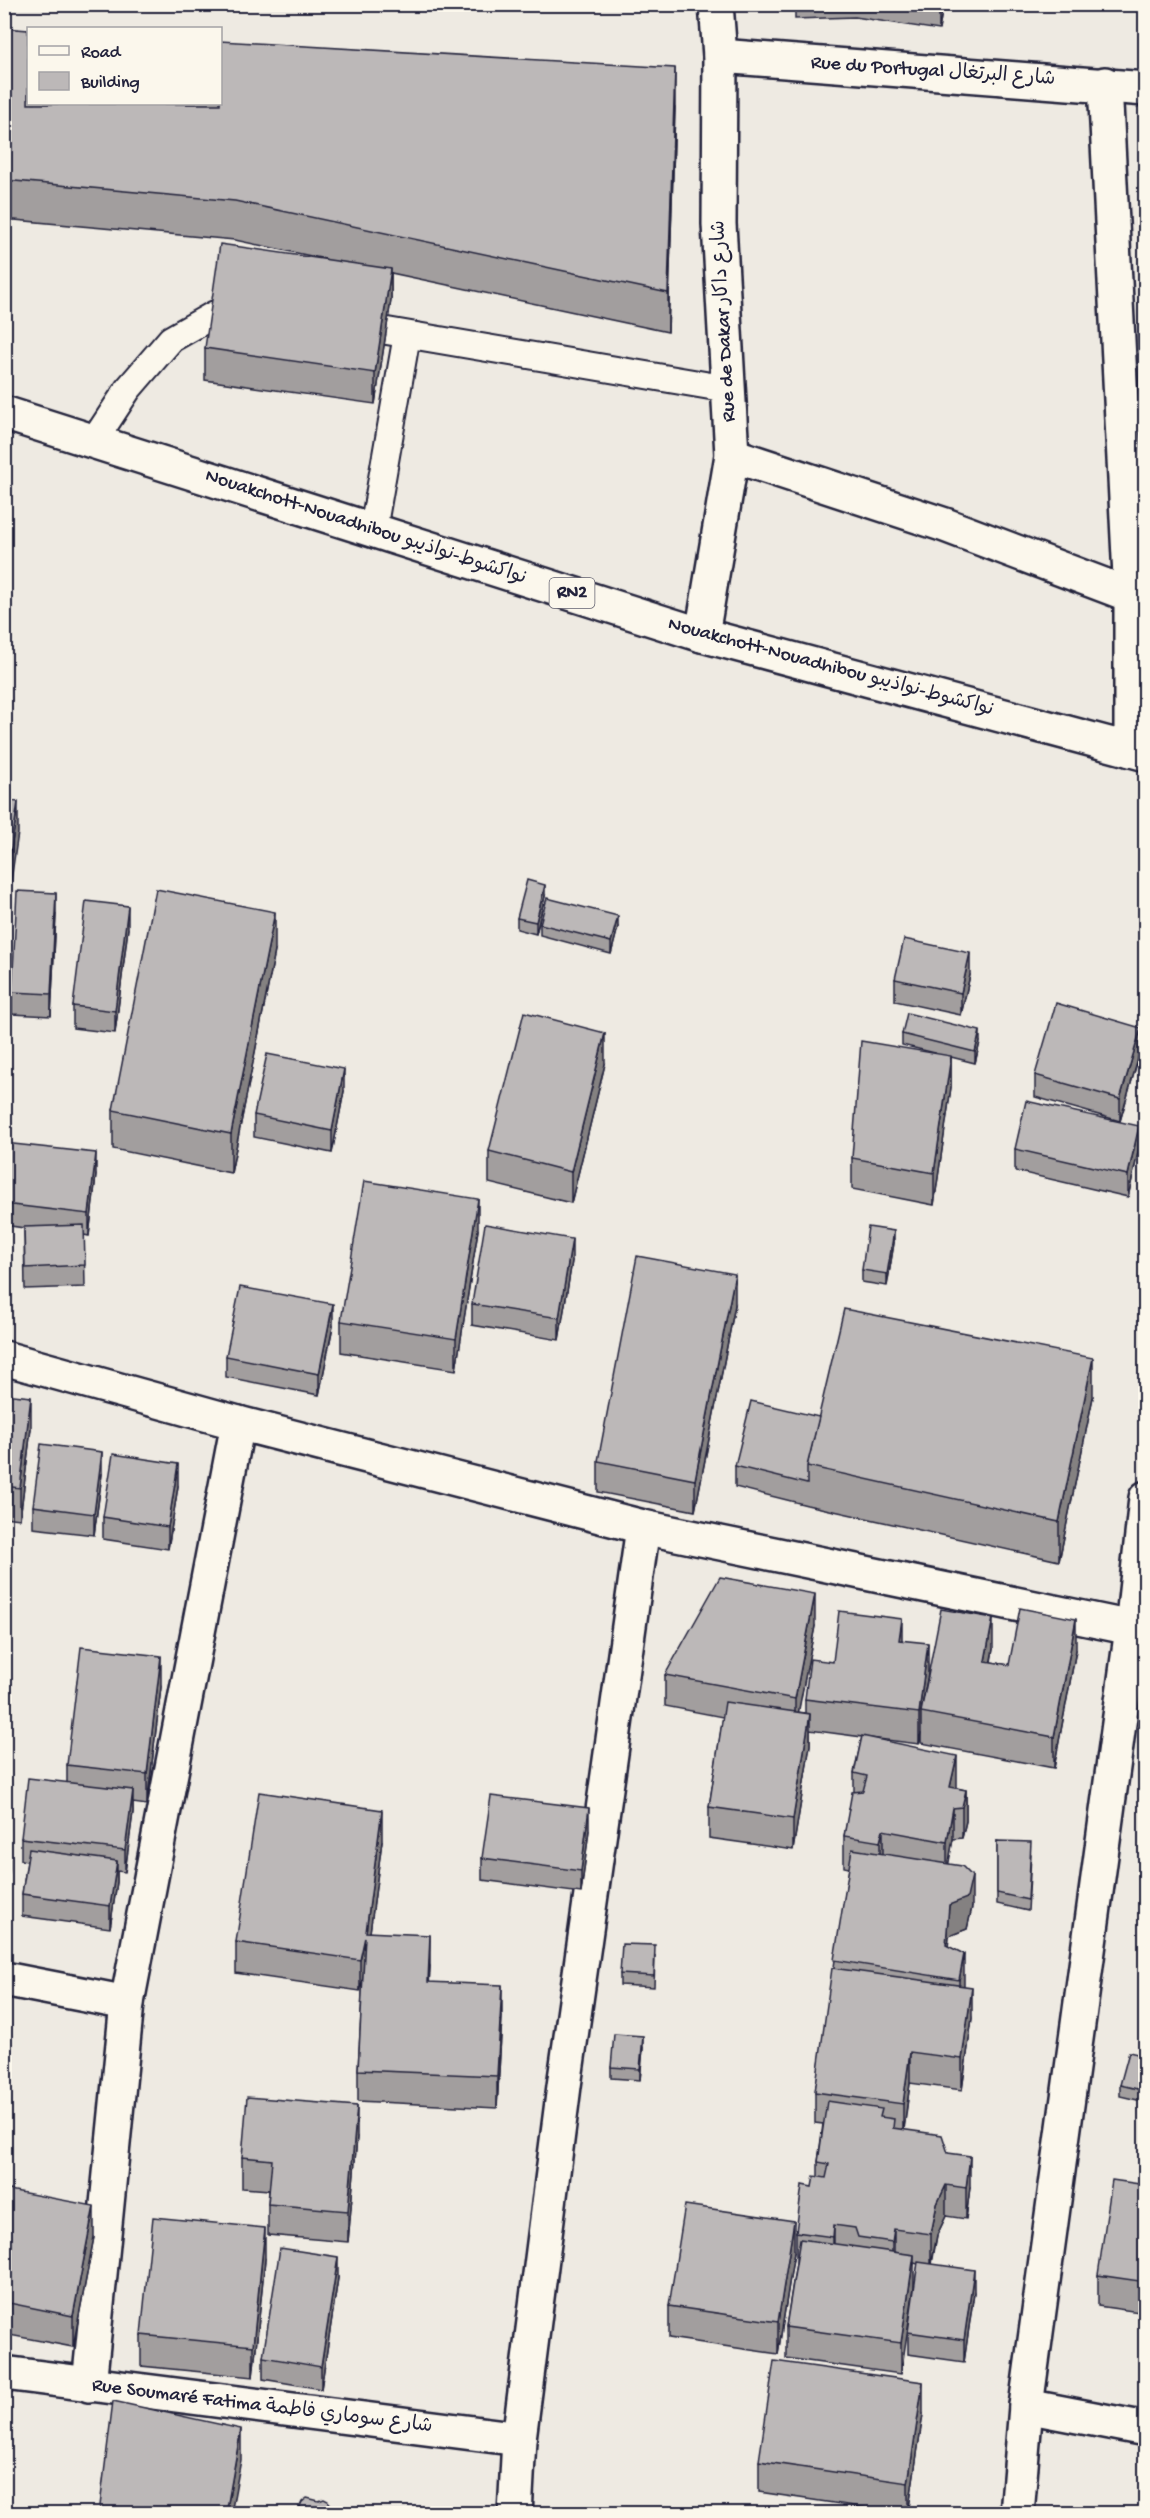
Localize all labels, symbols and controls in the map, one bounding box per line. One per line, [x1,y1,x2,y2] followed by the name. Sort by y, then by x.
[27,27,222,105] legend
[81,43,122,64] text: Road
[810,51,1056,92] street label: Rue du Portugal شارع البرتغال
[80,73,140,94] text: Building
[707,220,742,423] street label: Rue de Dakar شارع داكار
[202,464,530,591] street label: Nouakchott-Nouadhibou نواكشوط-نواذيبو
[550,578,594,608] road number: RN2
[665,612,997,723] street label: Nouakchott-Nouadhibou نواكشوط-نواذيبو
[90,2374,434,2439] street label: Rue Soumaré Fatima شارع سوماري فاطمة

